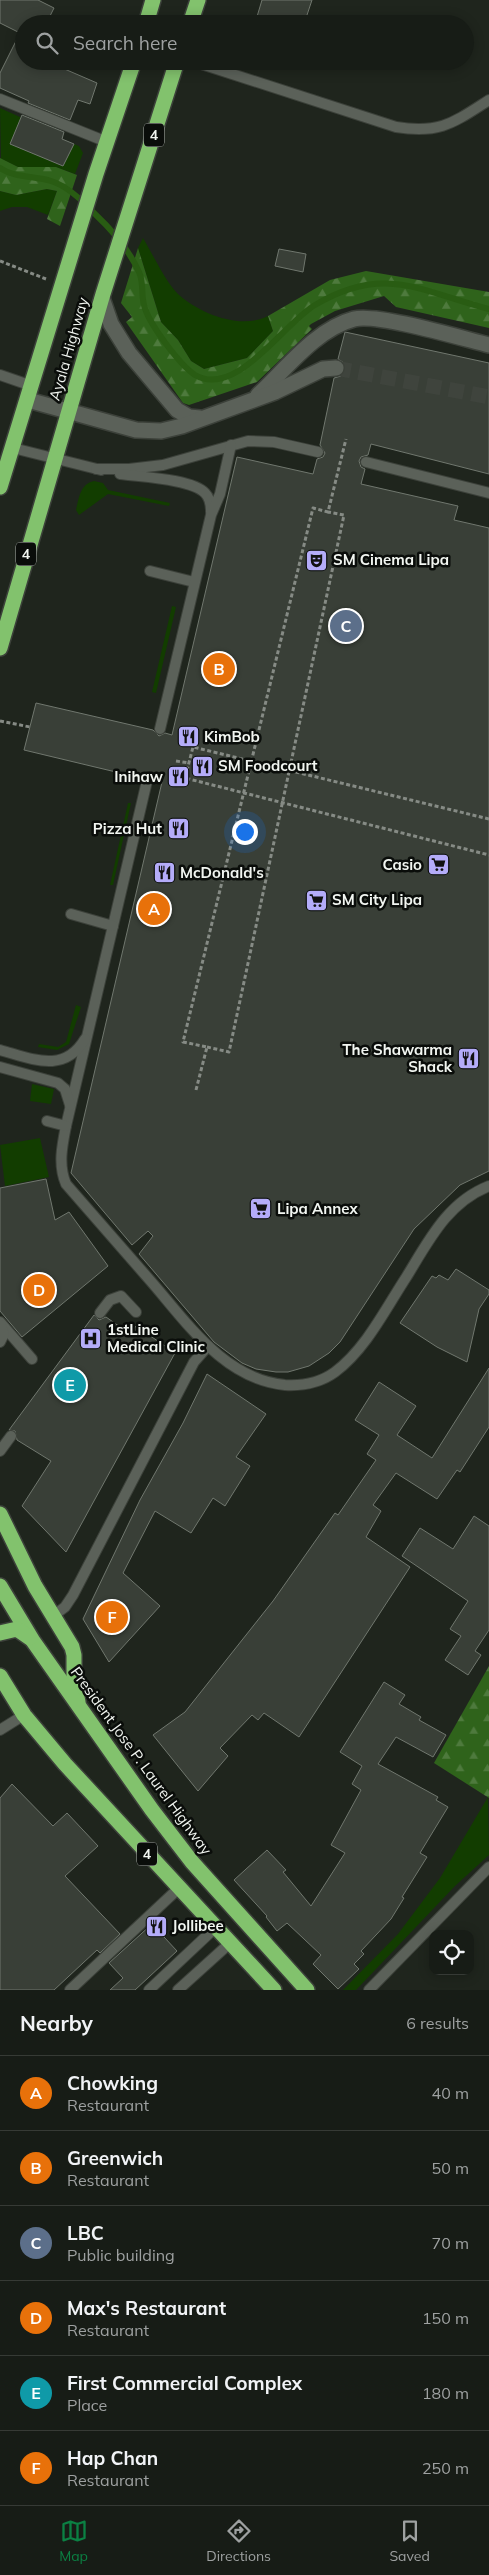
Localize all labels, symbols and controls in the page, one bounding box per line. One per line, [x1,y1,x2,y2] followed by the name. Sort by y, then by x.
[15,15,474,70] search box
[33,29,61,57] icon: search
[73,31,177,55] text: Search here
[144,124,164,146] road number: 4
[45,295,92,403] street label: Ayala Highway
[16,542,36,566] road number: 4
[305,548,329,572] theatre icon: SM Cinema Lipa
[333,550,449,569] place label: SM Cinema Lipa
[330,607,362,645] pin: C
[203,650,235,688] pin: B
[176,725,200,749] restaurant icon: KimBob
[204,727,260,746] place label: KimBob
[190,754,214,778] restaurant icon: SM Foodcourt
[218,756,318,775] place label: SM Foodcourt
[167,765,191,789] restaurant icon: Inihaw
[114,767,164,786] place label: Inihaw
[166,817,190,841] restaurant icon: Pizza Hut
[93,819,162,838] place label: Pizza Hut
[232,819,258,845] your location
[426,853,450,877] supermarket icon: Casio
[382,855,422,874] place label: Casio
[152,861,176,885] restaurant icon: McDonald's
[180,863,264,882] place label: McDonald's
[304,888,328,912] supermarket icon: SM City Lipa
[138,890,170,928] pin: A
[332,890,422,909] place label: SM City Lipa
[342,1040,453,1076] place label: The Shawarma Shack
[456,1047,480,1071] restaurant icon: The Shawarma Shack
[249,1197,273,1221] supermarket icon: Lipa Annex
[277,1199,359,1218] place label: Lipa Annex
[23,1271,55,1309] pin: D
[107,1320,205,1356] place label: 1stLine Medical Clinic
[79,1327,103,1351] hospital icon: 1stLine Medical Clinic
[54,1366,86,1404] pin: E
[96,1598,128,1636] pin: F
[67,1663,216,1859] street label: President Jose P. Laurel Highway
[137,1842,157,1866] road number: 4
[144,1914,168,1938] restaurant icon: Jollibee
[172,1916,224,1935] place label: Jollibee
[429,1930,474,1975] map controls
[429,1930,474,1975] button: locate
[20,2010,93,2036] text: Nearby
[406,2013,469,2033] text: 6 results
[67,2071,158,2095] text: Chowking
[30,2083,42,2103] text: A
[432,2083,469,2103] text: 40 m
[67,2095,149,2115] text: Restaurant
[67,2146,163,2170] text: Greenwich
[30,2158,42,2178] text: B
[432,2158,469,2178] text: 50 m
[67,2170,149,2190] text: Restaurant
[67,2221,104,2245] text: LBC
[31,2233,41,2253] text: C
[432,2233,469,2253] text: 70 m
[67,2245,175,2265] text: Public building
[67,2296,226,2320] text: Max's Restaurant
[30,2308,42,2328] text: D
[422,2308,469,2328] text: 150 m
[67,2320,149,2340] text: Restaurant
[67,2371,302,2395] text: First Commercial Complex
[31,2383,41,2403] text: E
[422,2383,469,2403] text: 180 m
[67,2395,107,2415] text: Place
[67,2446,158,2470] text: Hap Chan
[31,2458,41,2478] text: F
[422,2458,469,2478] text: 250 m
[67,2470,149,2490] text: Restaurant
[59,2517,88,2565] tab: Map
[206,2517,271,2565] tab: Directions
[389,2517,430,2565] tab: Saved

